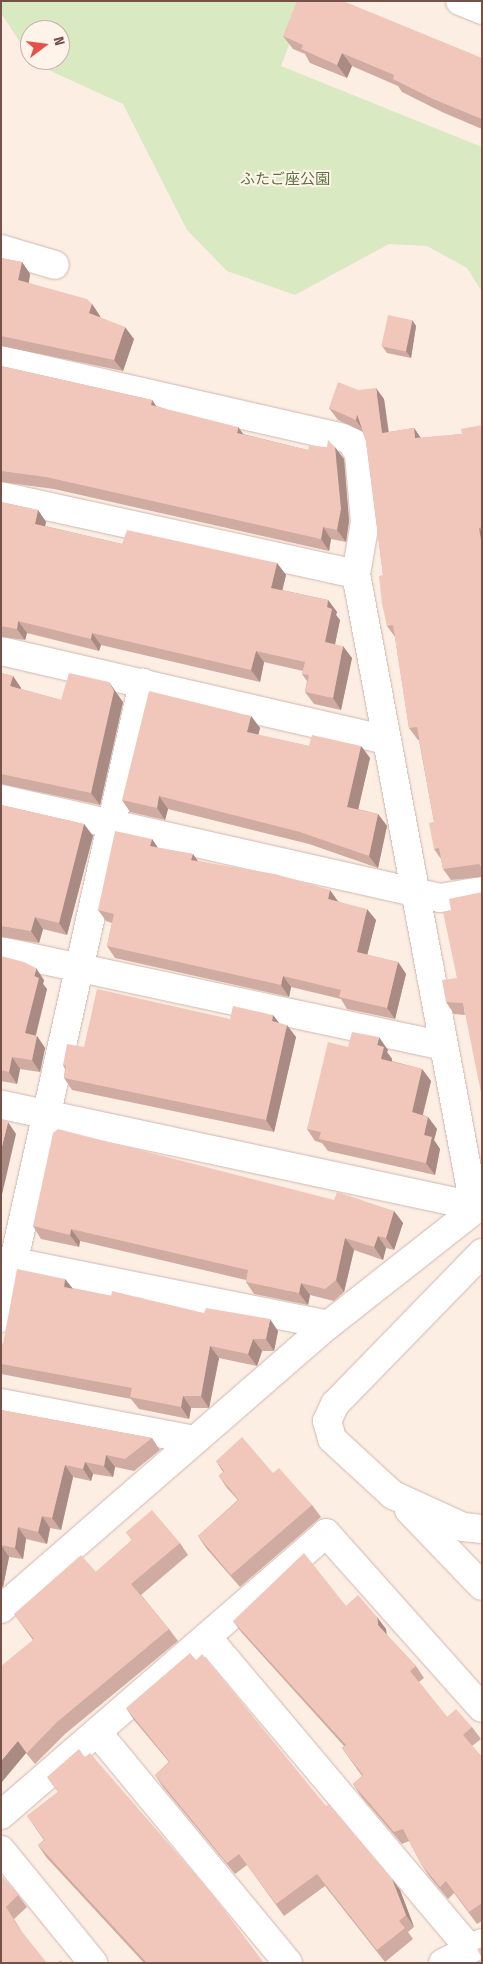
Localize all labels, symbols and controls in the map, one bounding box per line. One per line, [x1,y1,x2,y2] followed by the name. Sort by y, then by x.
[20,20,70,70] north arrow
[50,35,68,47] text: N
[240,171,330,189] park label: ふたご座公園

